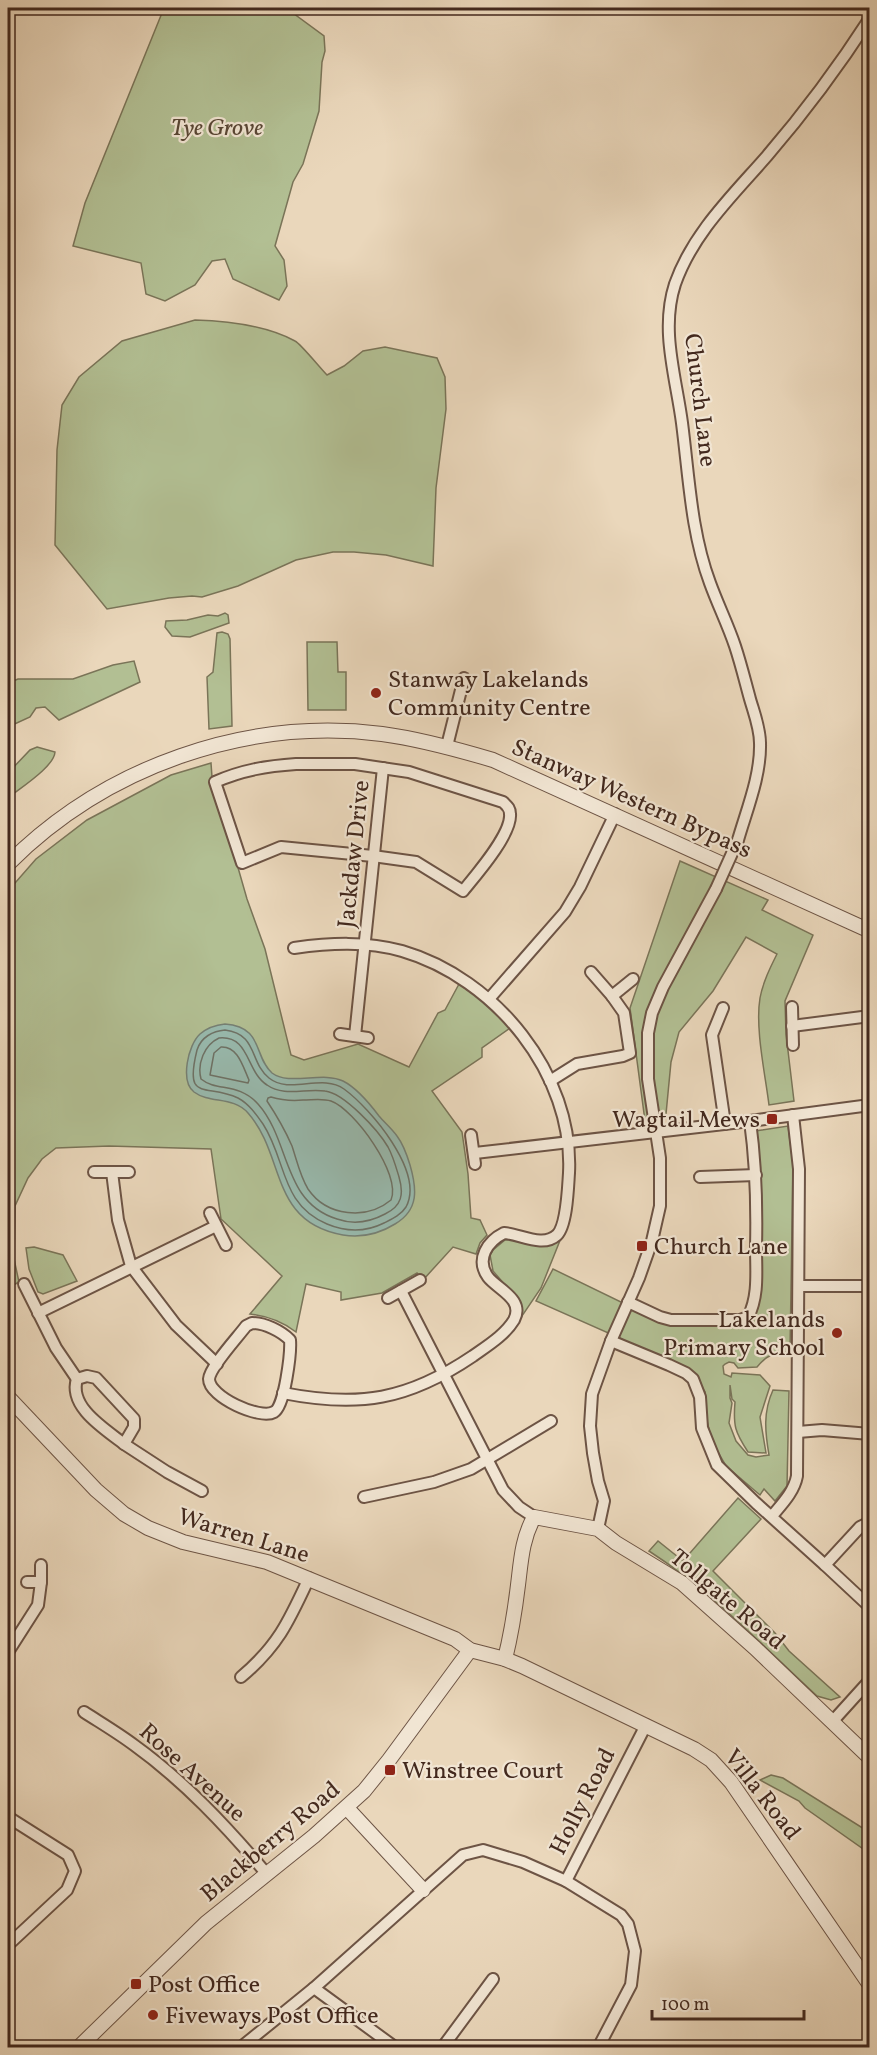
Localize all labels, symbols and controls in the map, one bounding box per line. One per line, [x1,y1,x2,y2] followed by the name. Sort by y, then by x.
[171,112,263,146] park label: Tye Grove
[674,332,724,469] street label: Church Lane
[388,664,591,726] place label: Stanway Lakelands Community Centre
[369,686,383,700] marker: Stanway Lakelands Community Centre
[506,731,757,868] street label: Stanway Western Bypass
[330,778,380,930] street label: Jackdaw Drive
[612,1104,760,1138] place label: Wagtail Mews
[765,1112,779,1126] marker: Wagtail Mews
[654,1231,788,1265] place label: Church Lane
[635,1239,649,1253] marker: Church Lane
[663,1304,825,1366] place label: Lakelands Primary School
[830,1326,844,1340] marker: Lakelands Primary School
[173,1501,313,1573] street label: Warren Lane
[662,1542,792,1659] street label: Tollgate Road
[131,1716,253,1831] street label: Rose Avenue
[542,1742,625,1861] street label: Holly Road
[715,1742,808,1848] street label: Villa Road
[402,1755,564,1789] place label: Winstree Court
[383,1763,397,1777] marker: Winstree Court
[194,1774,349,1911] street label: Blackberry Road
[148,1969,260,2003] place label: Post Office
[129,1977,143,1991] marker: Post Office
[652,1983,804,2021] scale bar
[661,1993,710,2018] text: 100 m
[165,2000,379,2034] place label: Fiveways Post Office
[146,2008,160,2022] marker: Fiveways Post Office

